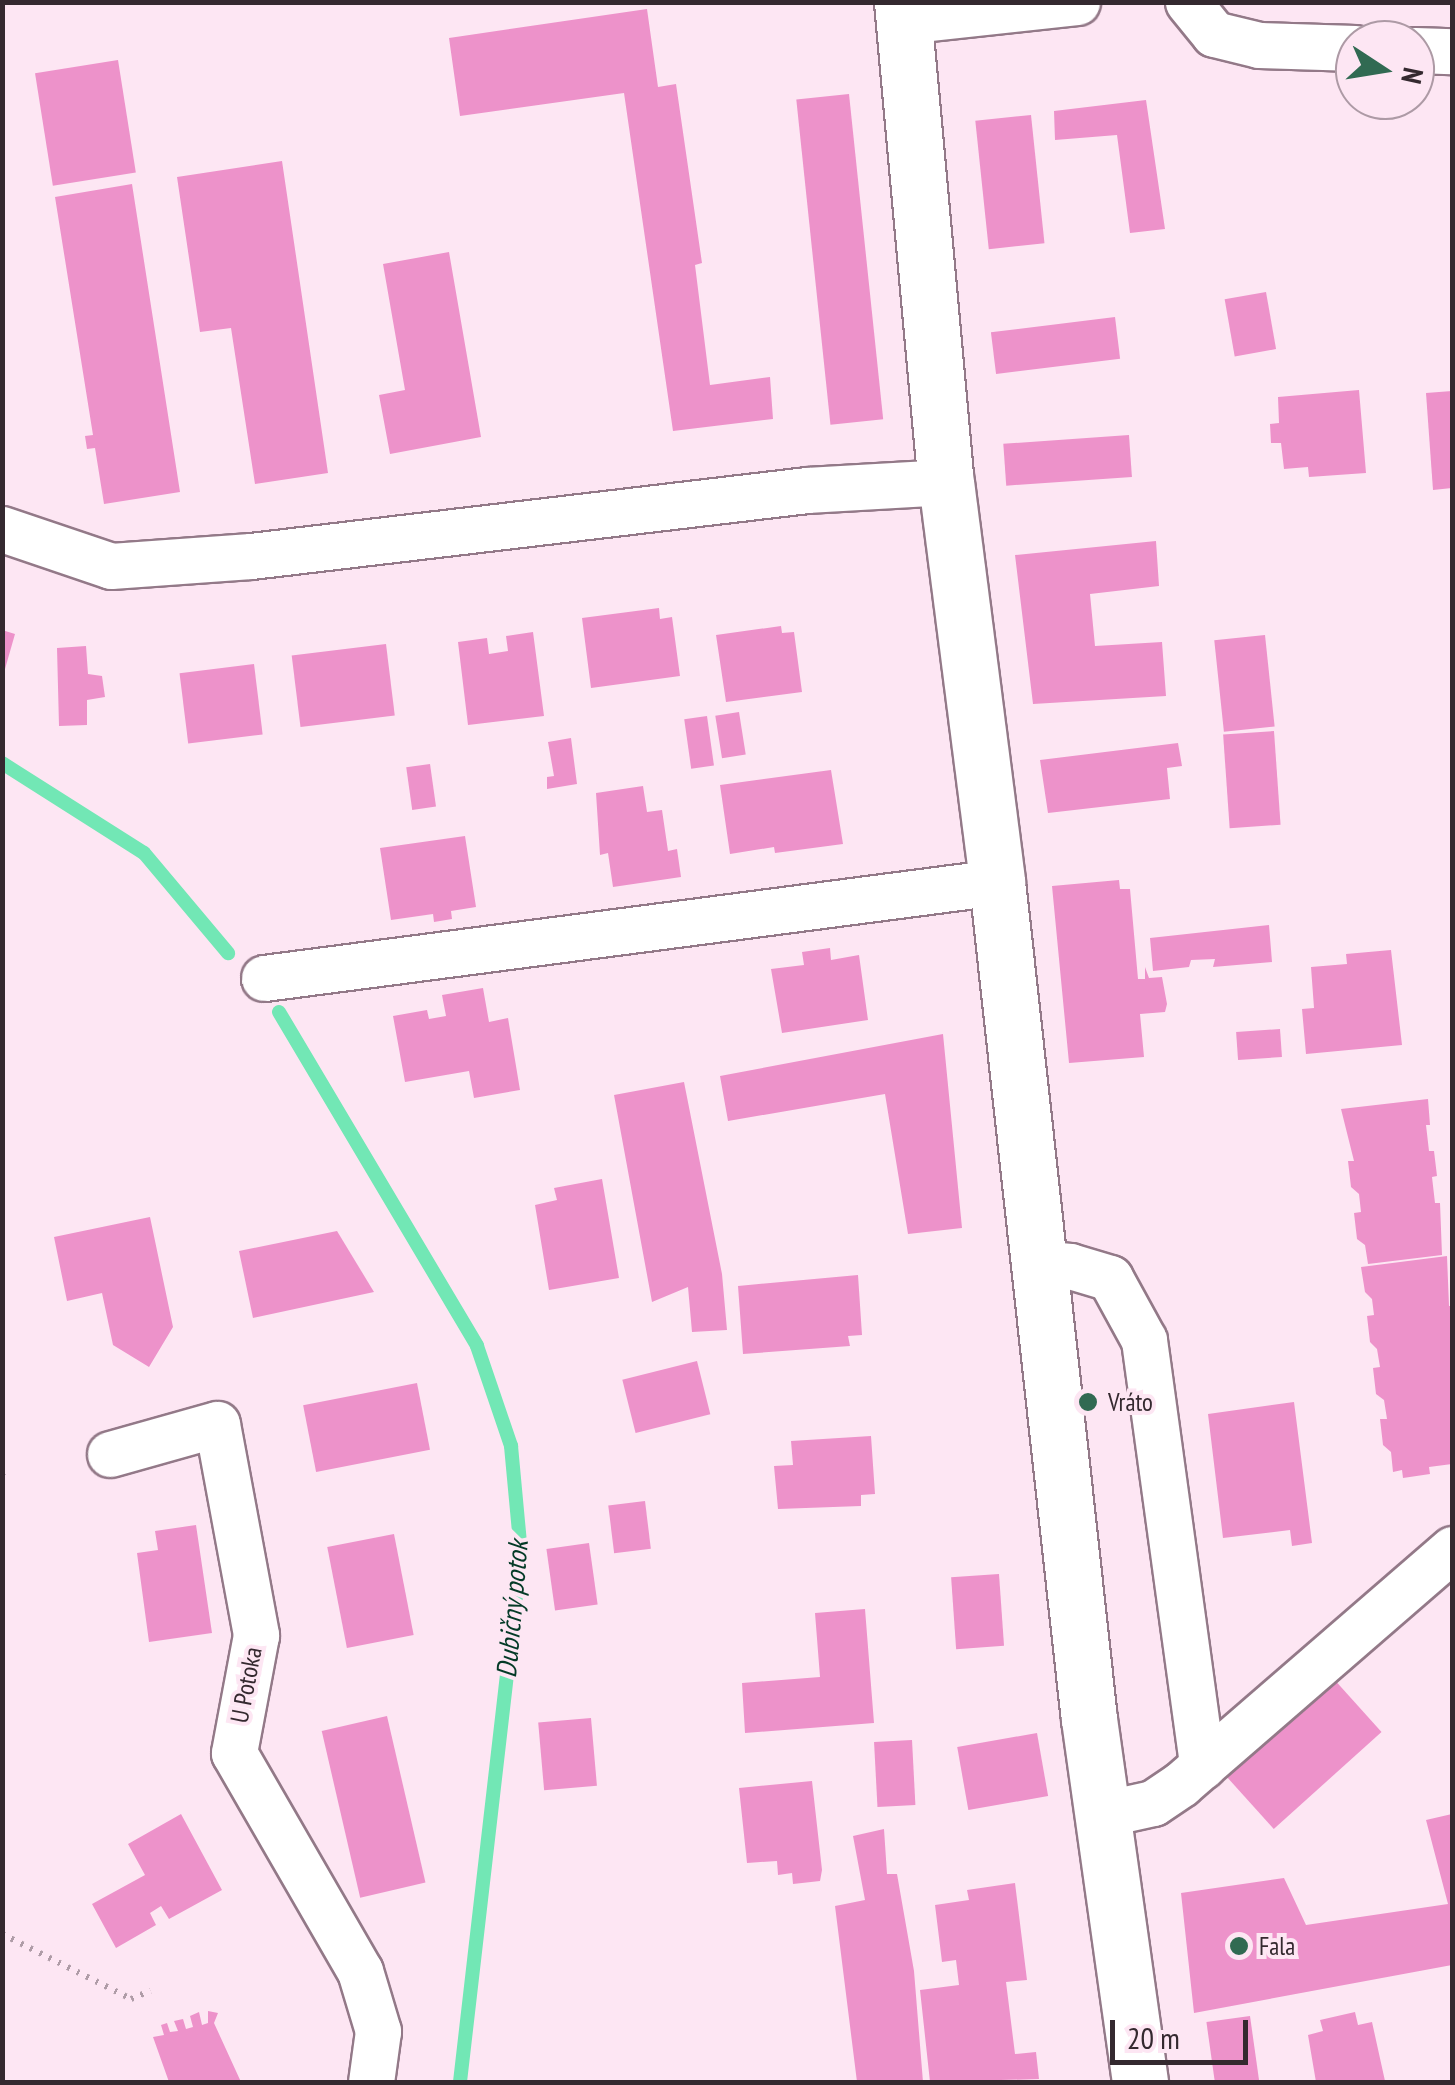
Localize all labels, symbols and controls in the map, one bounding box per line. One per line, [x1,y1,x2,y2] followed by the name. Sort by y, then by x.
[1335,20,1435,120] north arrow
[1393,65,1433,87] text: N
[1108,1387,1153,1417] place label: Vráto
[1077,1391,1099,1413] marker: Vráto
[489,1539,535,1679] water label: Dubičný potok
[224,1644,268,1726] street label: U Potoka
[1259,1931,1295,1961] place label: Fala
[1228,1935,1250,1957] marker: Fala
[1115,2000,1252,2062] scale bar
[1127,2018,1180,2057] text: 20 m

